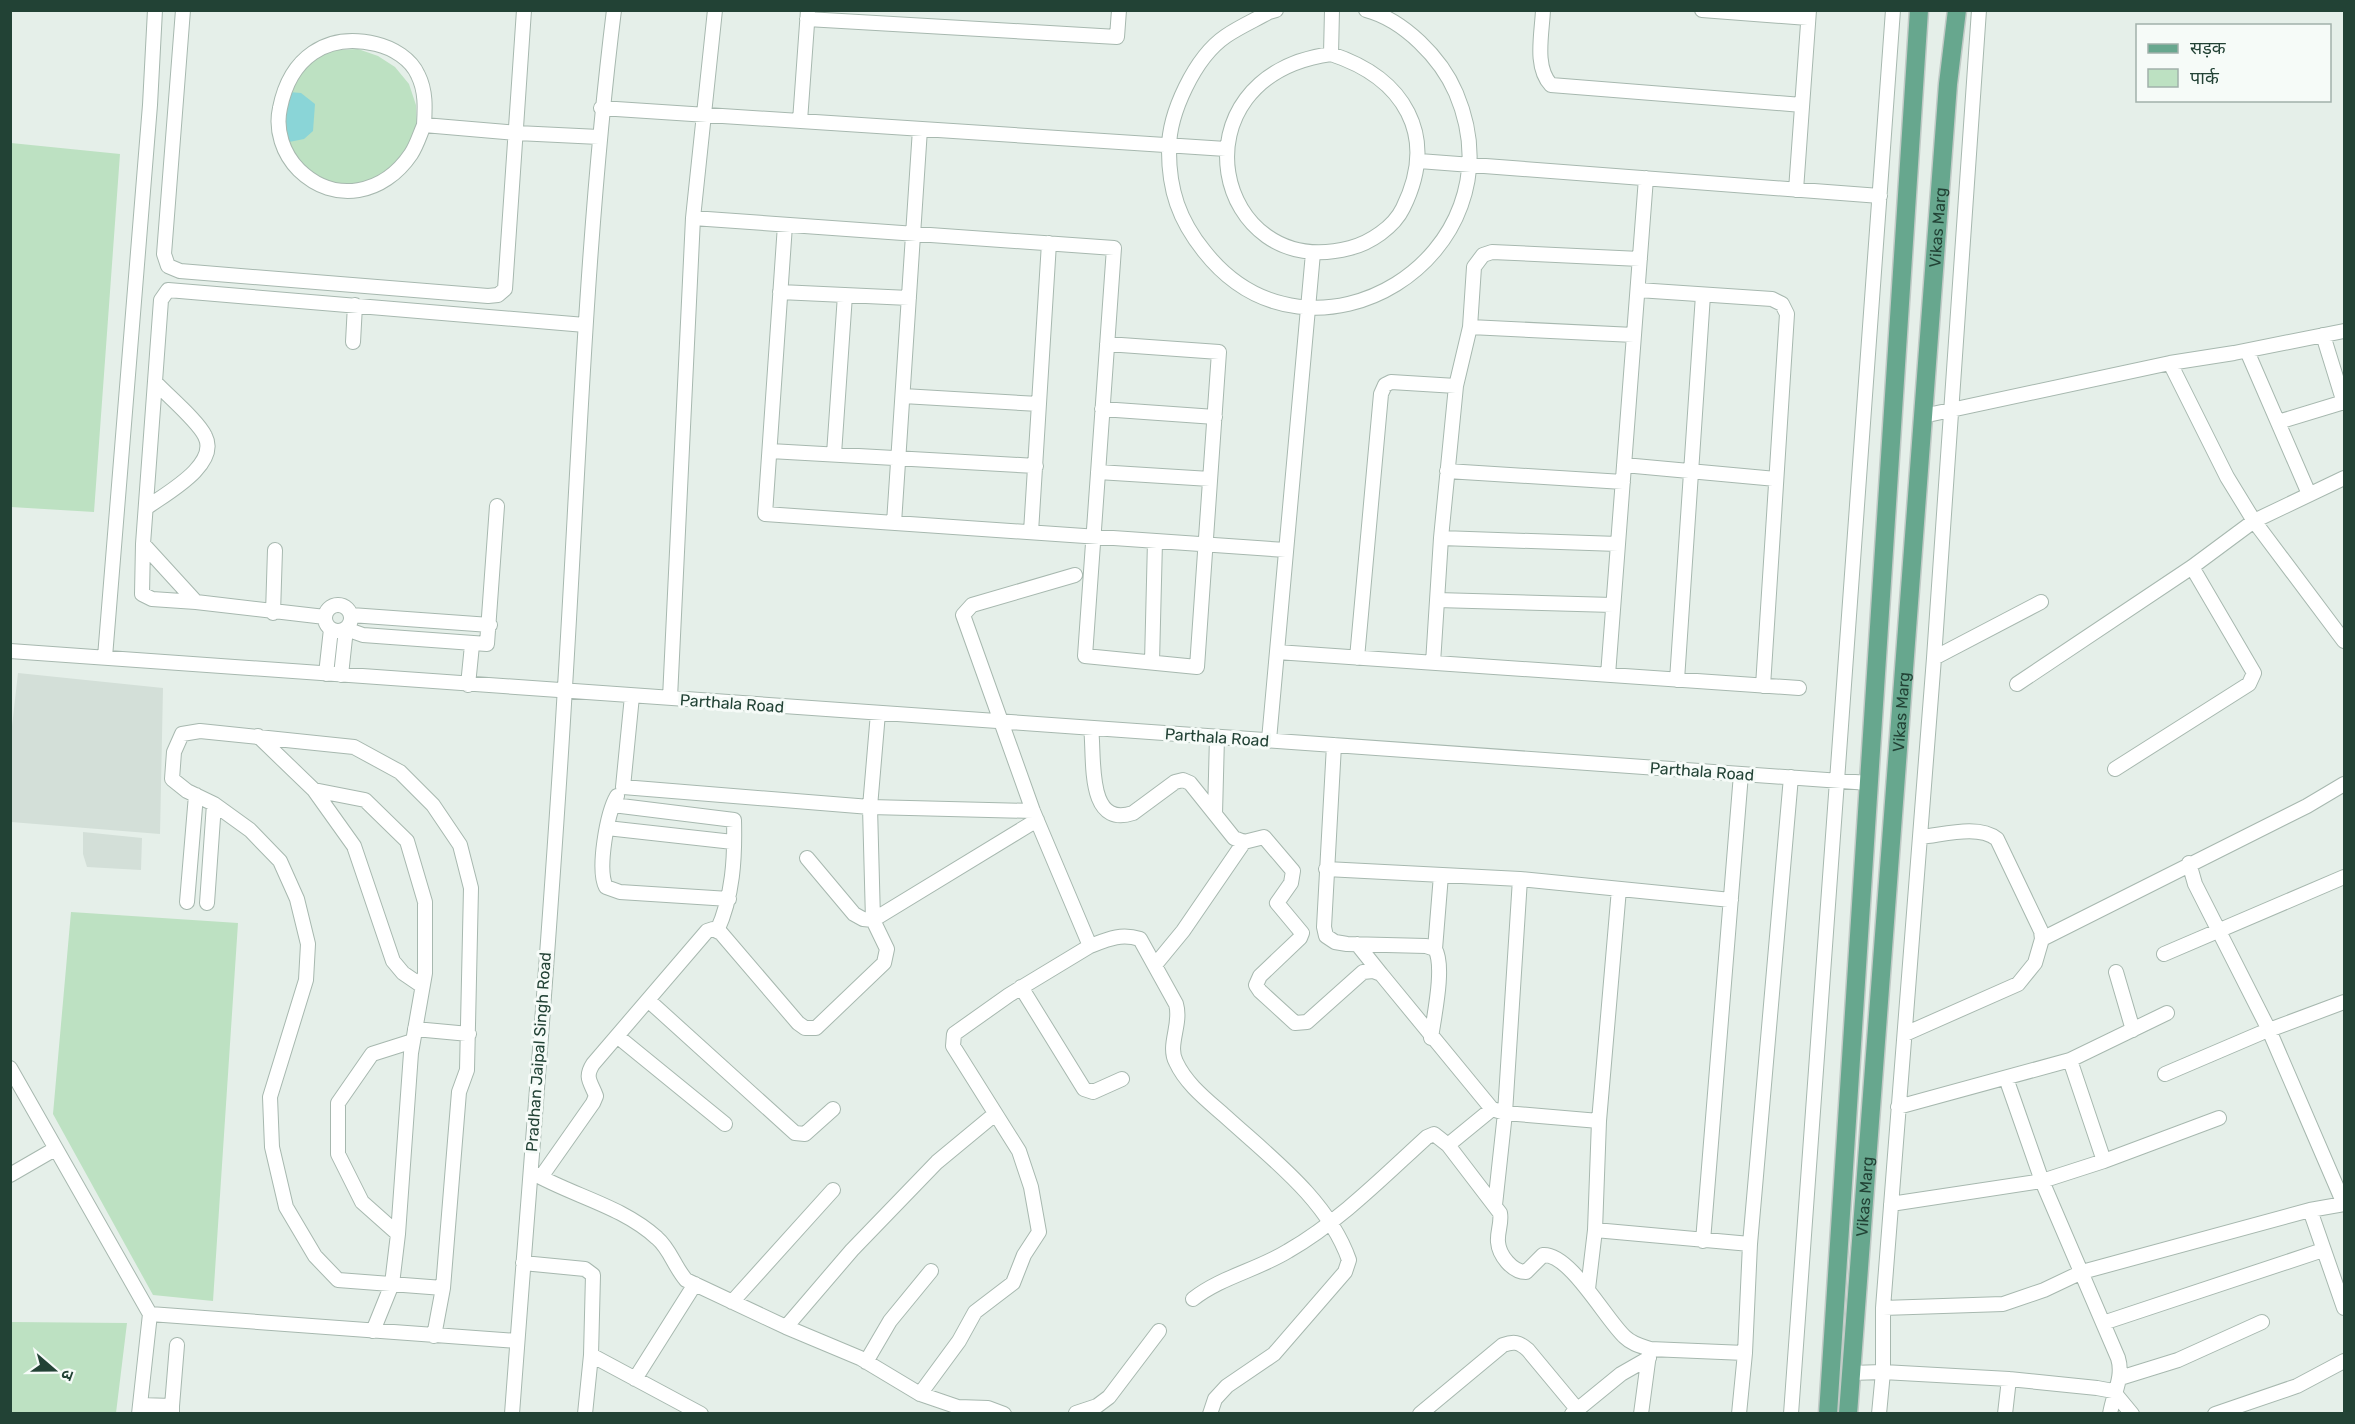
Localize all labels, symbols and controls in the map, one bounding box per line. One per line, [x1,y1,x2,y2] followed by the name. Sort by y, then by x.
[2136,24,2331,102] legend
[2190,37,2227,59] text: सड़क
[2190,67,2220,89] text: पार्क
[1925,187,1950,268] street label: Vikas Marg
[1889,671,1914,753] street label: Vikas Marg
[679,690,785,717] street label: Parthala Road
[1164,724,1270,751] street label: Parthala Road
[1649,758,1755,785] street label: Parthala Road
[522,951,555,1153] street label: Pradhan Jaipal Singh Road
[1852,1156,1877,1237] street label: Vikas Marg
[24,1340,84,1400] north arrow
[57,1367,78,1383] text: उ

